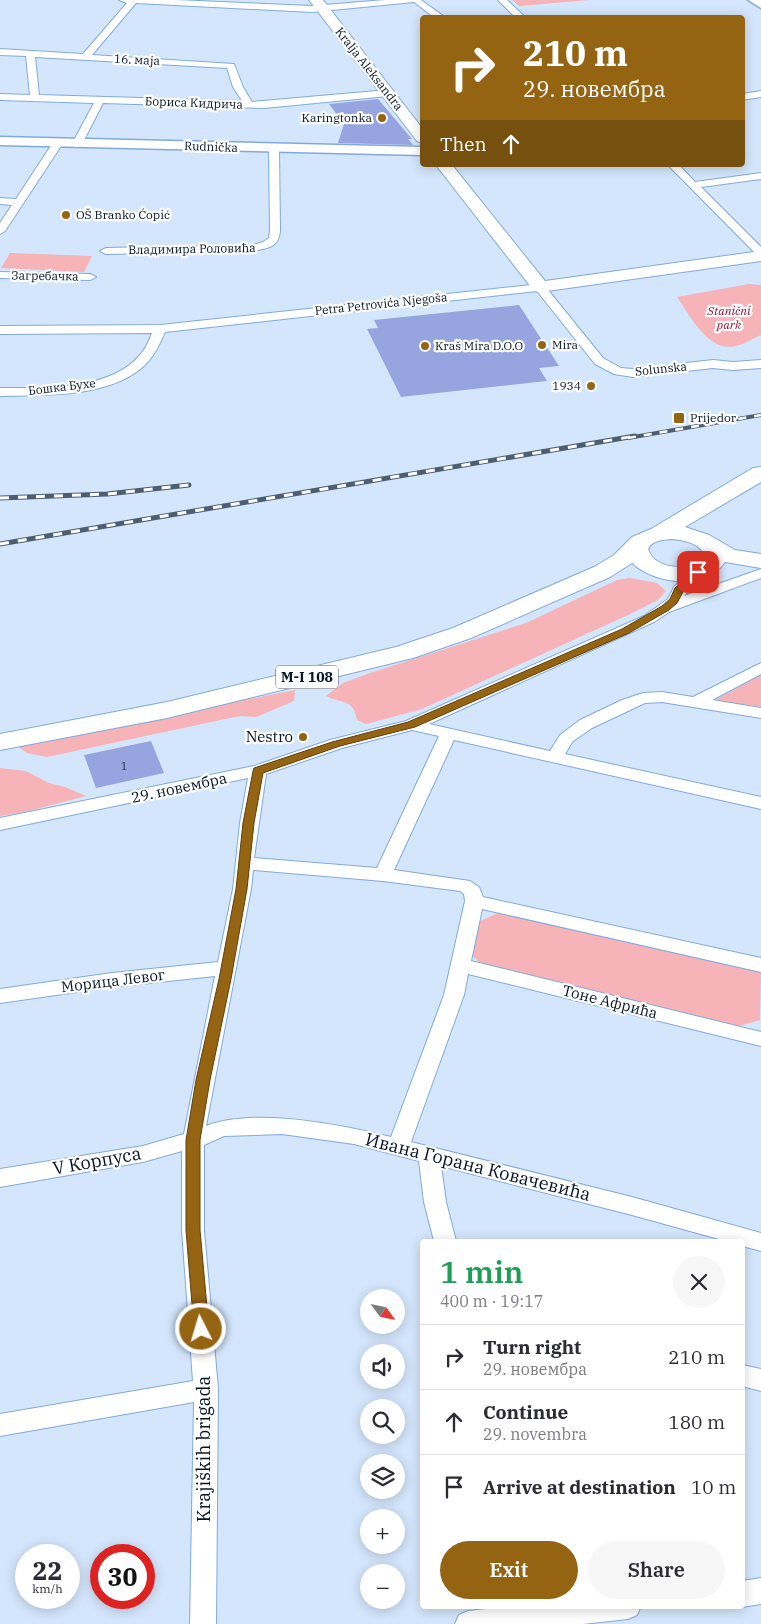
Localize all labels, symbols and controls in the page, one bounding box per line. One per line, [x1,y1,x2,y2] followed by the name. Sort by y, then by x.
[332,24,407,114] street label: Kralja Aleksandra
[523,30,628,76] text: 210 m
[440,35,505,100] icon: right
[114,51,161,68] street label: 16. маја
[523,74,666,103] text: 29. новембра
[145,93,244,112] street label: Бориса Kидрича
[302,110,372,125] place label: Karingtonka
[376,112,388,124] marker: Karingtonka
[497,130,525,158] icon: ahead
[440,132,487,156] text: Then
[184,138,239,155] street label: Rudnička
[76,207,170,222] place label: OŠ Branko Ćopić
[60,209,72,221] marker: OŠ Branko Ćopić
[128,240,256,257] street label: Владимира Роловића
[11,267,79,284] street label: Загребачка
[314,289,448,318] street label: Petra Petrovića Njegoša
[706,303,751,332] park label: Stanični park
[552,337,579,352] place label: Mira
[435,338,523,353] place label: Kraš Mira D.O.O
[536,339,548,351] marker: Mira
[419,340,431,352] marker: Kraš Mira D.O.O
[634,358,688,379] street label: Solunska
[27,375,96,398] street label: Бошка Бухе
[552,378,581,393] place label: 1934
[585,380,597,392] marker: 1934
[690,410,737,425] place label: Prijedor
[672,411,686,425] marker: Prijedor
[677,551,719,593] pin
[684,558,712,586] icon: arrive
[276,666,338,689] road number: M-I 108
[246,727,293,746] place label: Nestro
[297,731,309,743] marker: Nestro
[120,758,128,773] house number: 1
[129,768,229,807] street label: 29. новембра
[60,965,166,996] street label: Морица Левог
[561,981,660,1023] street label: Тоне Афрића
[363,1127,593,1206] street label: Ивана Горана Ковачевића
[51,1141,143,1180] street label: V Корпуса
[440,1252,523,1291] text: 1 min
[673,1256,725,1308] button: close
[360,1289,405,1334] north arrow
[360,1289,405,1609] map controls
[440,1291,543,1311] text: 400 m · 19:17
[174,1302,226,1354] position arrow
[483,1335,581,1359] text: Turn right
[440,1343,468,1371] icon: right
[360,1344,405,1389] button: sound
[668,1345,725,1369] text: 210 m
[483,1359,587,1379] text: 29. новембра
[192,1376,215,1522] street label: Krajiških brigada
[360,1399,405,1444] button: search
[483,1400,568,1424] text: Continue
[440,1408,468,1436] icon: ahead
[668,1410,725,1434] text: 180 m
[483,1424,587,1444] text: 29. novembra
[360,1454,405,1499] button: layers
[440,1473,468,1501] icon: arrive
[483,1475,676,1499] text: Arrive at destination
[691,1475,736,1499] text: 10 m
[360,1509,405,1554] button: +
[440,1541,578,1599] button: Exit
[588,1541,725,1599] button: Share
[90,1544,155,1609] speed limit sign: 30
[32,1554,63,1587] text: 22
[360,1564,405,1609] button: −
[32,1581,63,1596] text: km/h

